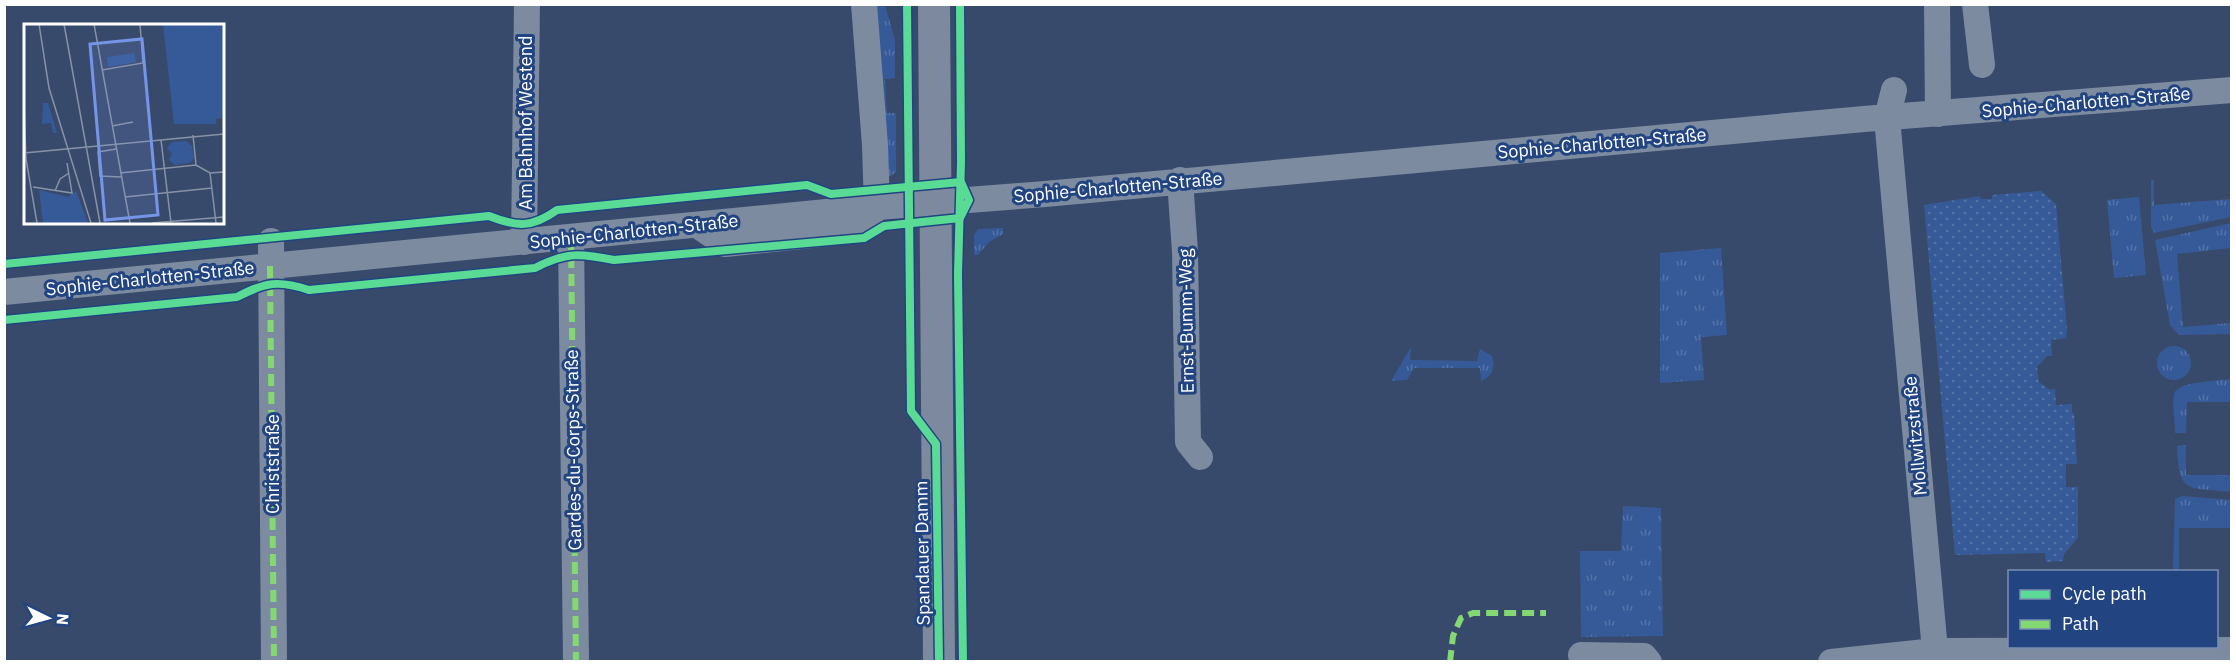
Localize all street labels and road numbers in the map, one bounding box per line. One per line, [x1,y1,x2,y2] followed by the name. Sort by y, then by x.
[514,36,537,210] street label: Am Bahnhof Westend
[1981,81,2191,123] street label: Sophie-Charlotten-Straße
[1497,122,1707,164] street label: Sophie-Charlotten-Straße
[1013,166,1223,208] street label: Sophie-Charlotten-Straße
[529,209,739,253] street label: Sophie-Charlotten-Straße
[1173,248,1199,394] street label: Ernst-Bumm-Weg
[45,256,255,300] street label: Sophie-Charlotten-Straße
[560,349,586,551] street label: Gardes-du-Corps-Straße
[1898,375,1932,497] street label: Mollwitzstraße
[261,414,284,514] street label: Christstraße
[909,480,935,626] street label: Spandauer Damm

